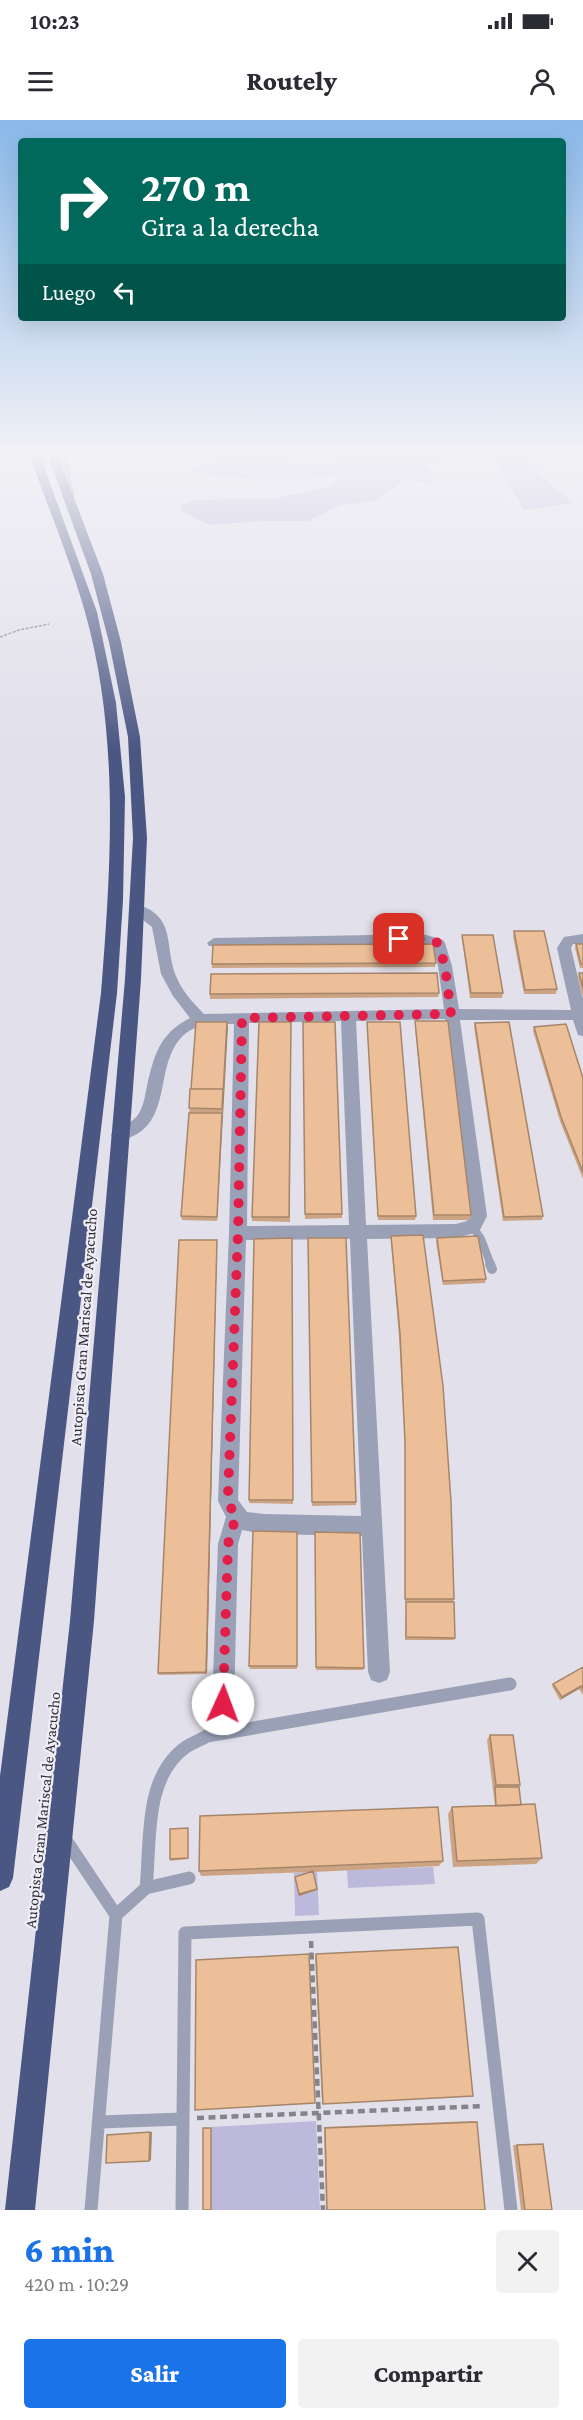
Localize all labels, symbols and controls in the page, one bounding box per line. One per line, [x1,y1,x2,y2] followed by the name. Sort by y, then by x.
[30,9,80,34] text: 10:23
[24,65,57,98] icon: menu
[526,65,559,98] icon: person
[246,66,337,96] text: Routely
[42,162,120,240] icon: right
[141,163,250,210] text: 270 m
[141,212,319,242] text: Gira a la derecha
[108,276,141,309] icon: left
[42,280,96,305] text: Luego
[373,913,424,964] pin
[382,922,415,955] icon: arrive
[67,1208,101,1446] street label: Autopista Gran Mariscal de Ayacucho
[191,1672,255,1736] position arrow
[22,1691,64,1929] street label: Autopista Gran Mariscal de Ayacucho
[24,2230,114,2270] text: 6 min
[496,2230,559,2293] button: close
[24,2273,129,2295] text: 420 m · 10:29
[24,2339,286,2408] button: Salir
[298,2339,559,2408] button: Compartir

